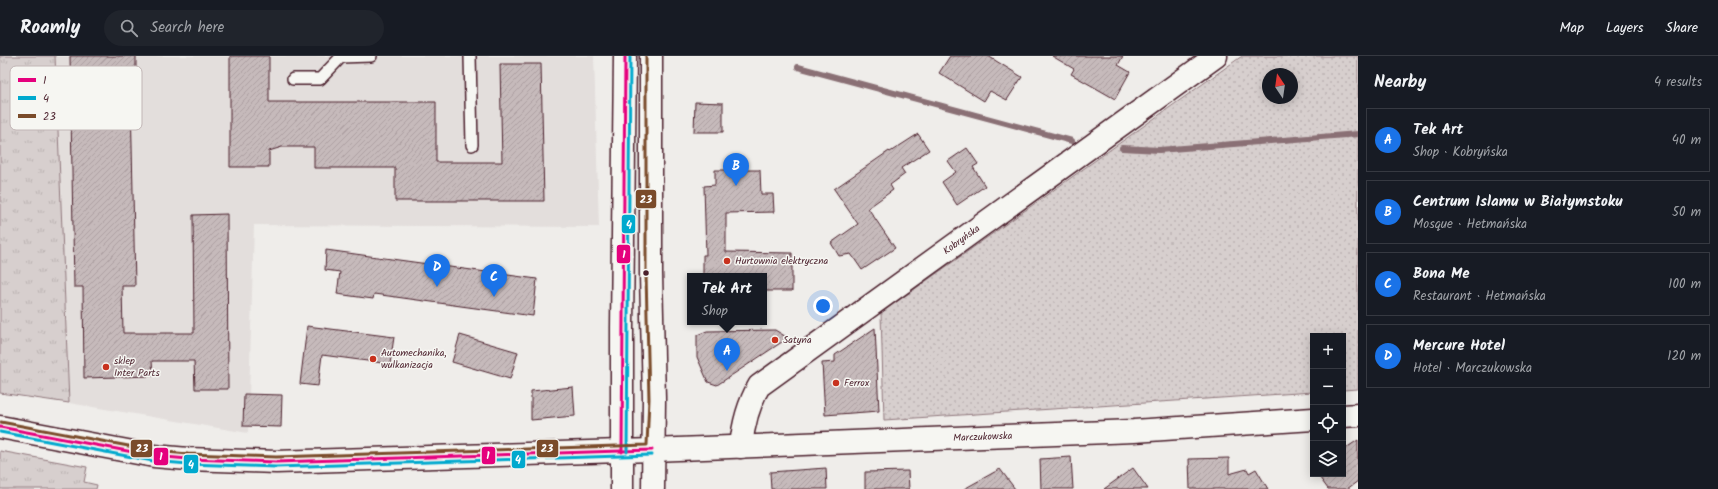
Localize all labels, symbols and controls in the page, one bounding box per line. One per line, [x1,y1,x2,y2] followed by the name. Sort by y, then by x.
[104,10,384,46] search box
[20,13,80,43] text: Roamly
[150,16,224,40] text: Search here
[118,17,140,39] icon: search
[1560,17,1584,39] text: Map
[1606,17,1644,39] text: Layers
[1666,17,1698,39] text: Share
[10,66,142,130] legend
[1262,68,1298,104] north arrow
[1374,69,1426,96] text: Nearby
[43,72,46,90] text: 1
[1654,72,1702,93] text: 4 results
[43,90,49,108] text: 4
[43,108,56,126] text: 23
[1413,118,1463,142] text: Tek Art
[1384,130,1392,151] text: A
[1672,130,1701,151] text: 40 m
[1413,142,1508,163] text: Shop · Kobryńska
[723,153,749,186] pin: B
[635,189,657,209] line badge: 23
[1413,190,1623,214] text: Centrum Islamu w Białymstoku
[640,191,652,209] text: 23
[1384,202,1392,223] text: B
[1672,202,1701,223] text: 50 m
[621,214,636,234] line badge: 4
[1413,214,1527,235] text: Mosque · Hetmańska
[626,216,632,234] text: 4
[940,221,984,259] street label: Kobryńska
[616,244,631,264] line badge: 1
[622,246,626,264] text: 1
[735,253,829,269] place label: Hurtownia elektryczna
[424,254,450,287] pin: D
[722,256,732,266] marker: Hurtownia elektryczna
[1413,262,1470,286] text: Bona Me
[481,264,507,297] pin: C
[641,268,651,278] unlabelled marker
[687,273,767,325] popup
[1384,274,1392,295] text: C
[1668,274,1701,295] text: 100 m
[702,277,752,301] text: Tek Art
[1413,286,1546,307] text: Restaurant · Hetmańska
[813,296,833,316] your location
[702,301,728,322] text: Shop
[783,332,812,348] place label: Satyna
[1310,333,1346,477] map controls
[1310,333,1346,369] button: +
[1413,334,1505,358] text: Mercure Hotel
[770,335,780,345] marker: Satyna
[714,338,740,371] pin: A
[381,345,447,373] place label: Automechanika, wulkanizacja
[1384,346,1392,367] text: D
[1667,346,1701,367] text: 120 m
[114,353,160,381] place label: sklep Inter Parts
[368,354,378,364] marker: Automechanika, wulkanizacja
[1413,358,1532,379] text: Hotel · Marczukowska
[101,362,111,372] marker: sklep Inter Parts
[1310,369,1346,405] button: −
[844,375,870,391] place label: Ferrox
[831,378,841,388] marker: Ferrox
[1310,405,1346,441] button: locate
[953,428,1013,446] street label: Marczukowska
[130,439,153,458] line badge: 23
[536,439,559,458] line badge: 23
[136,440,148,458] text: 23
[541,440,553,458] text: 23
[1310,441,1346,477] button: layers
[481,446,496,465] line badge: 1
[153,447,169,466] line badge: 1
[486,447,490,465] text: 1
[159,448,163,466] text: 1
[511,450,526,469] line badge: 4
[515,451,521,469] text: 4
[183,454,199,474] line badge: 4
[188,456,194,474] text: 4

